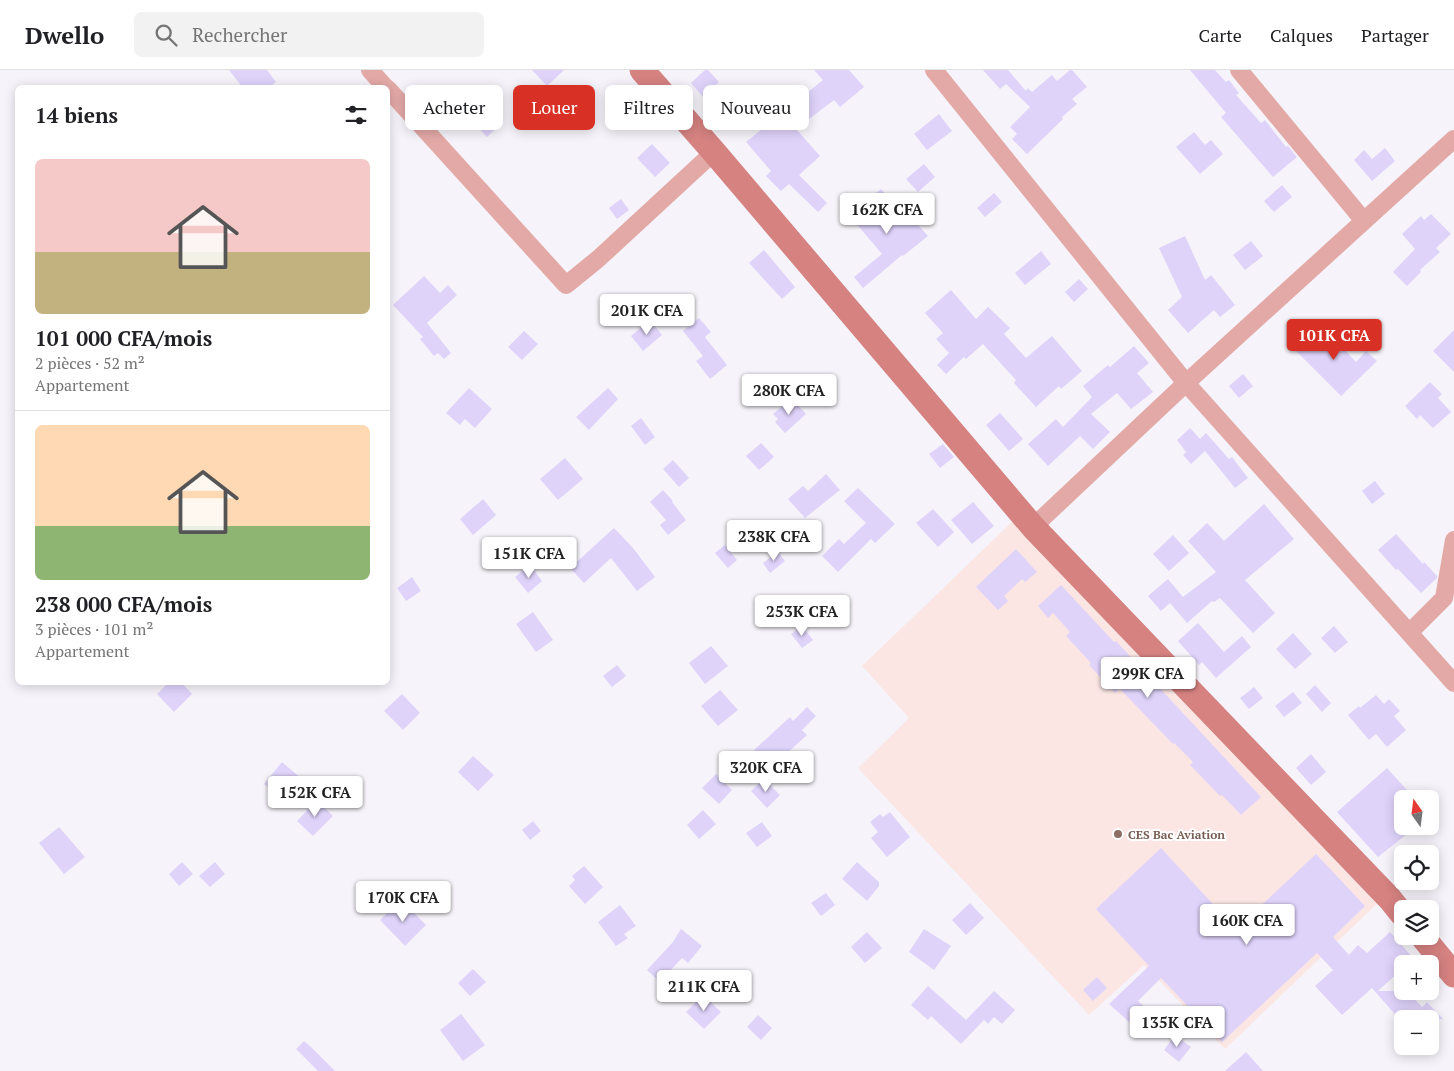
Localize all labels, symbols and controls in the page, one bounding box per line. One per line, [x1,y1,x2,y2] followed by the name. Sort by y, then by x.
[134,12,484,57] search box
[25,19,104,51] text: Dwello
[152,21,180,49] icon: search
[192,22,287,47] text: Rechercher
[1199,23,1242,47] text: Carte
[1270,23,1333,47] text: Calques
[1361,23,1429,47] text: Partager
[405,85,503,130] chip: Acheter
[513,85,595,130] chip: Louer
[605,85,693,130] chip: Filtres
[703,85,809,130] chip: Nouveau
[35,101,118,129] text: 14 biens
[342,101,370,129] icon: filters
[158,192,248,282] icon: home
[835,192,939,235] pin: 162K CFA
[851,198,923,220] text: 162K CFA
[595,294,699,336] pin: 201K CFA
[611,299,683,321] text: 201K CFA
[1282,318,1386,361] pin: 101K CFA
[35,324,212,352] text: 101 000 CFA/mois
[1298,324,1370,346] text: 101K CFA
[35,352,145,374] text: 2 pièces · 52 m²
[35,374,130,396] text: Appartement
[737,374,841,416] pin: 280K CFA
[753,379,825,401] text: 280K CFA
[158,457,248,547] icon: home
[722,520,826,562] pin: 238K CFA
[738,525,810,547] text: 238K CFA
[477,536,581,579] pin: 151K CFA
[493,542,565,564] text: 151K CFA
[35,590,212,618] text: 238 000 CFA/mois
[750,594,854,637] pin: 253K CFA
[766,600,838,622] text: 253K CFA
[35,618,153,640] text: 3 pièces · 101 m²
[35,640,130,662] text: Appartement
[1096,656,1200,699] pin: 299K CFA
[1112,662,1184,684] text: 299K CFA
[714,750,818,793] pin: 320K CFA
[730,756,802,778] text: 320K CFA
[263,776,367,818] pin: 152K CFA
[279,781,351,803] text: 152K CFA
[1394,790,1439,835] north arrow
[1394,790,1439,1055] map controls
[1128,827,1225,842] place label: CES Bac Aviation
[1112,828,1124,840] marker: CES Bac Aviation
[1394,845,1439,890] button: locate
[351,880,455,923] pin: 170K CFA
[367,886,439,908] text: 170K CFA
[1394,900,1439,945] button: layers
[1195,904,1299,946] pin: 160K CFA
[1211,909,1283,931] text: 160K CFA
[1394,955,1439,1000] button: +
[652,970,756,1012] pin: 211K CFA
[668,975,740,997] text: 211K CFA
[1125,1006,1229,1048] pin: 135K CFA
[1394,1010,1439,1055] button: −
[1141,1011,1213,1033] text: 135K CFA

